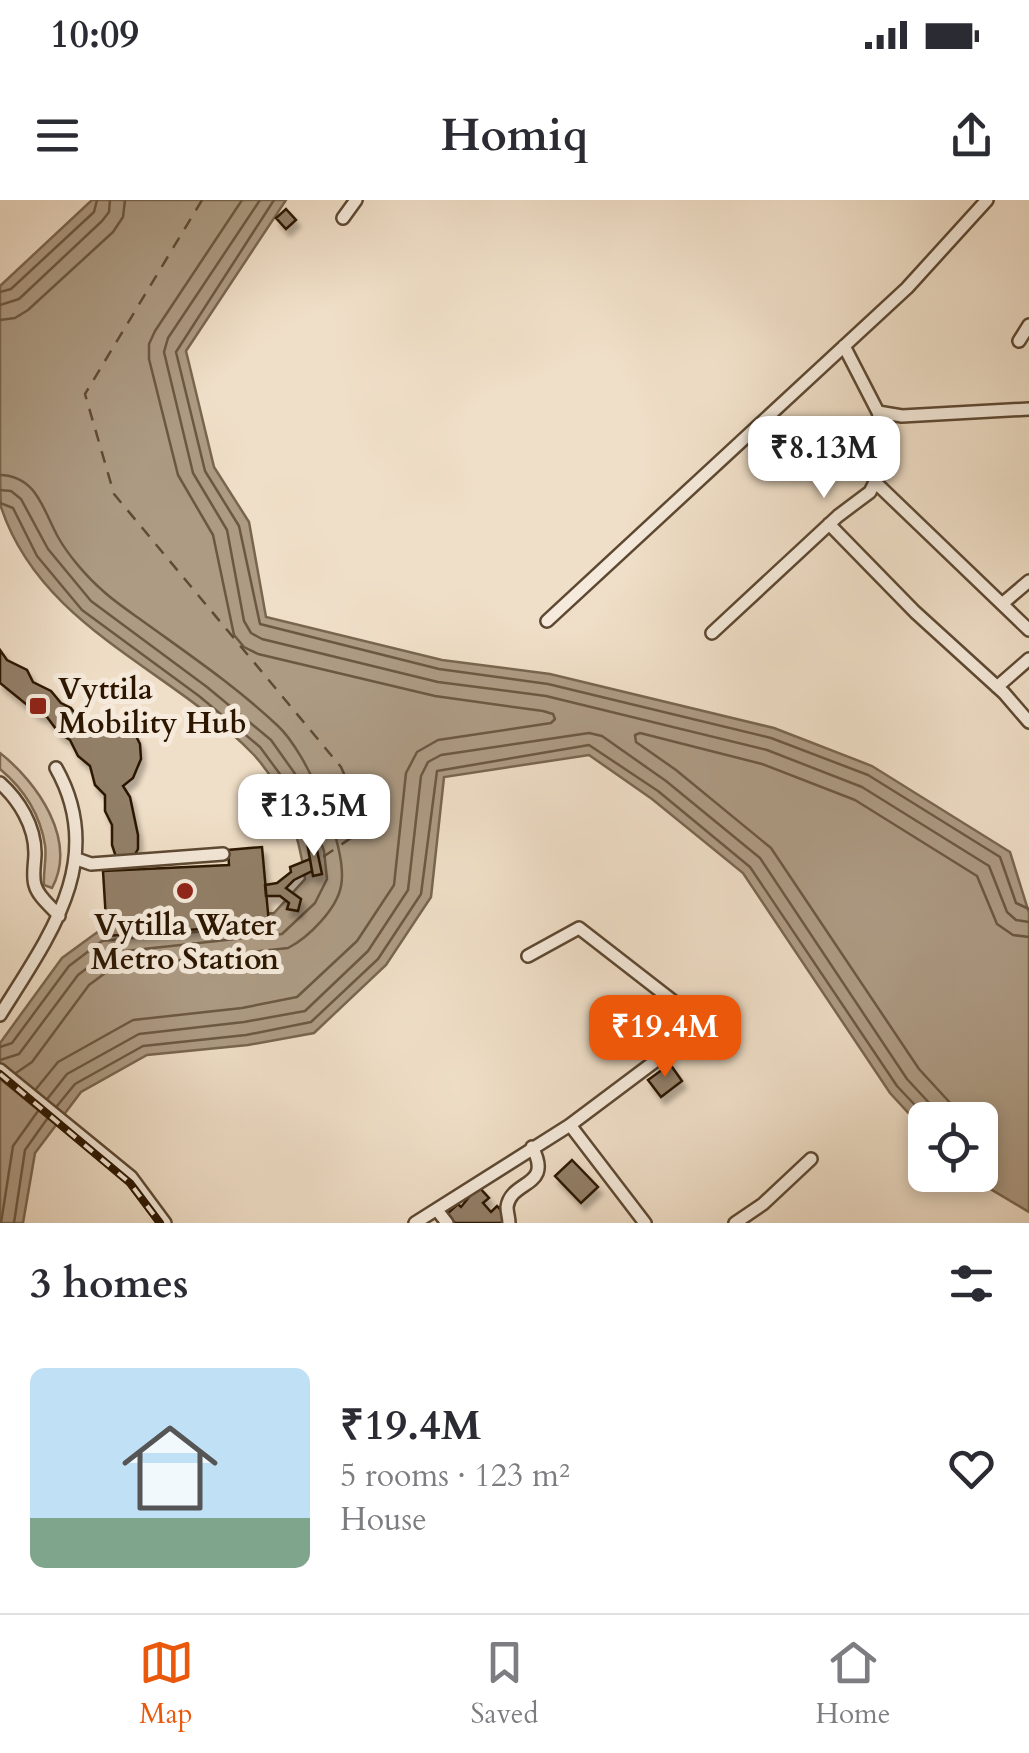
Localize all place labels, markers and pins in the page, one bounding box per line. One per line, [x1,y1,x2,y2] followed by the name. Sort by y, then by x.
[743,416,905,501] pin: ₹8.13M
[58,669,247,744] place label: Vyttila Mobility Hub
[27,695,49,717] marker: Vyttila Mobility Hub
[233,774,395,859] pin: ₹13.5M
[174,880,196,902] marker: Vytilla Water Metro Station
[91,905,279,980] place label: Vytilla Water Metro Station
[584,995,746,1080] pin: ₹19.4M

